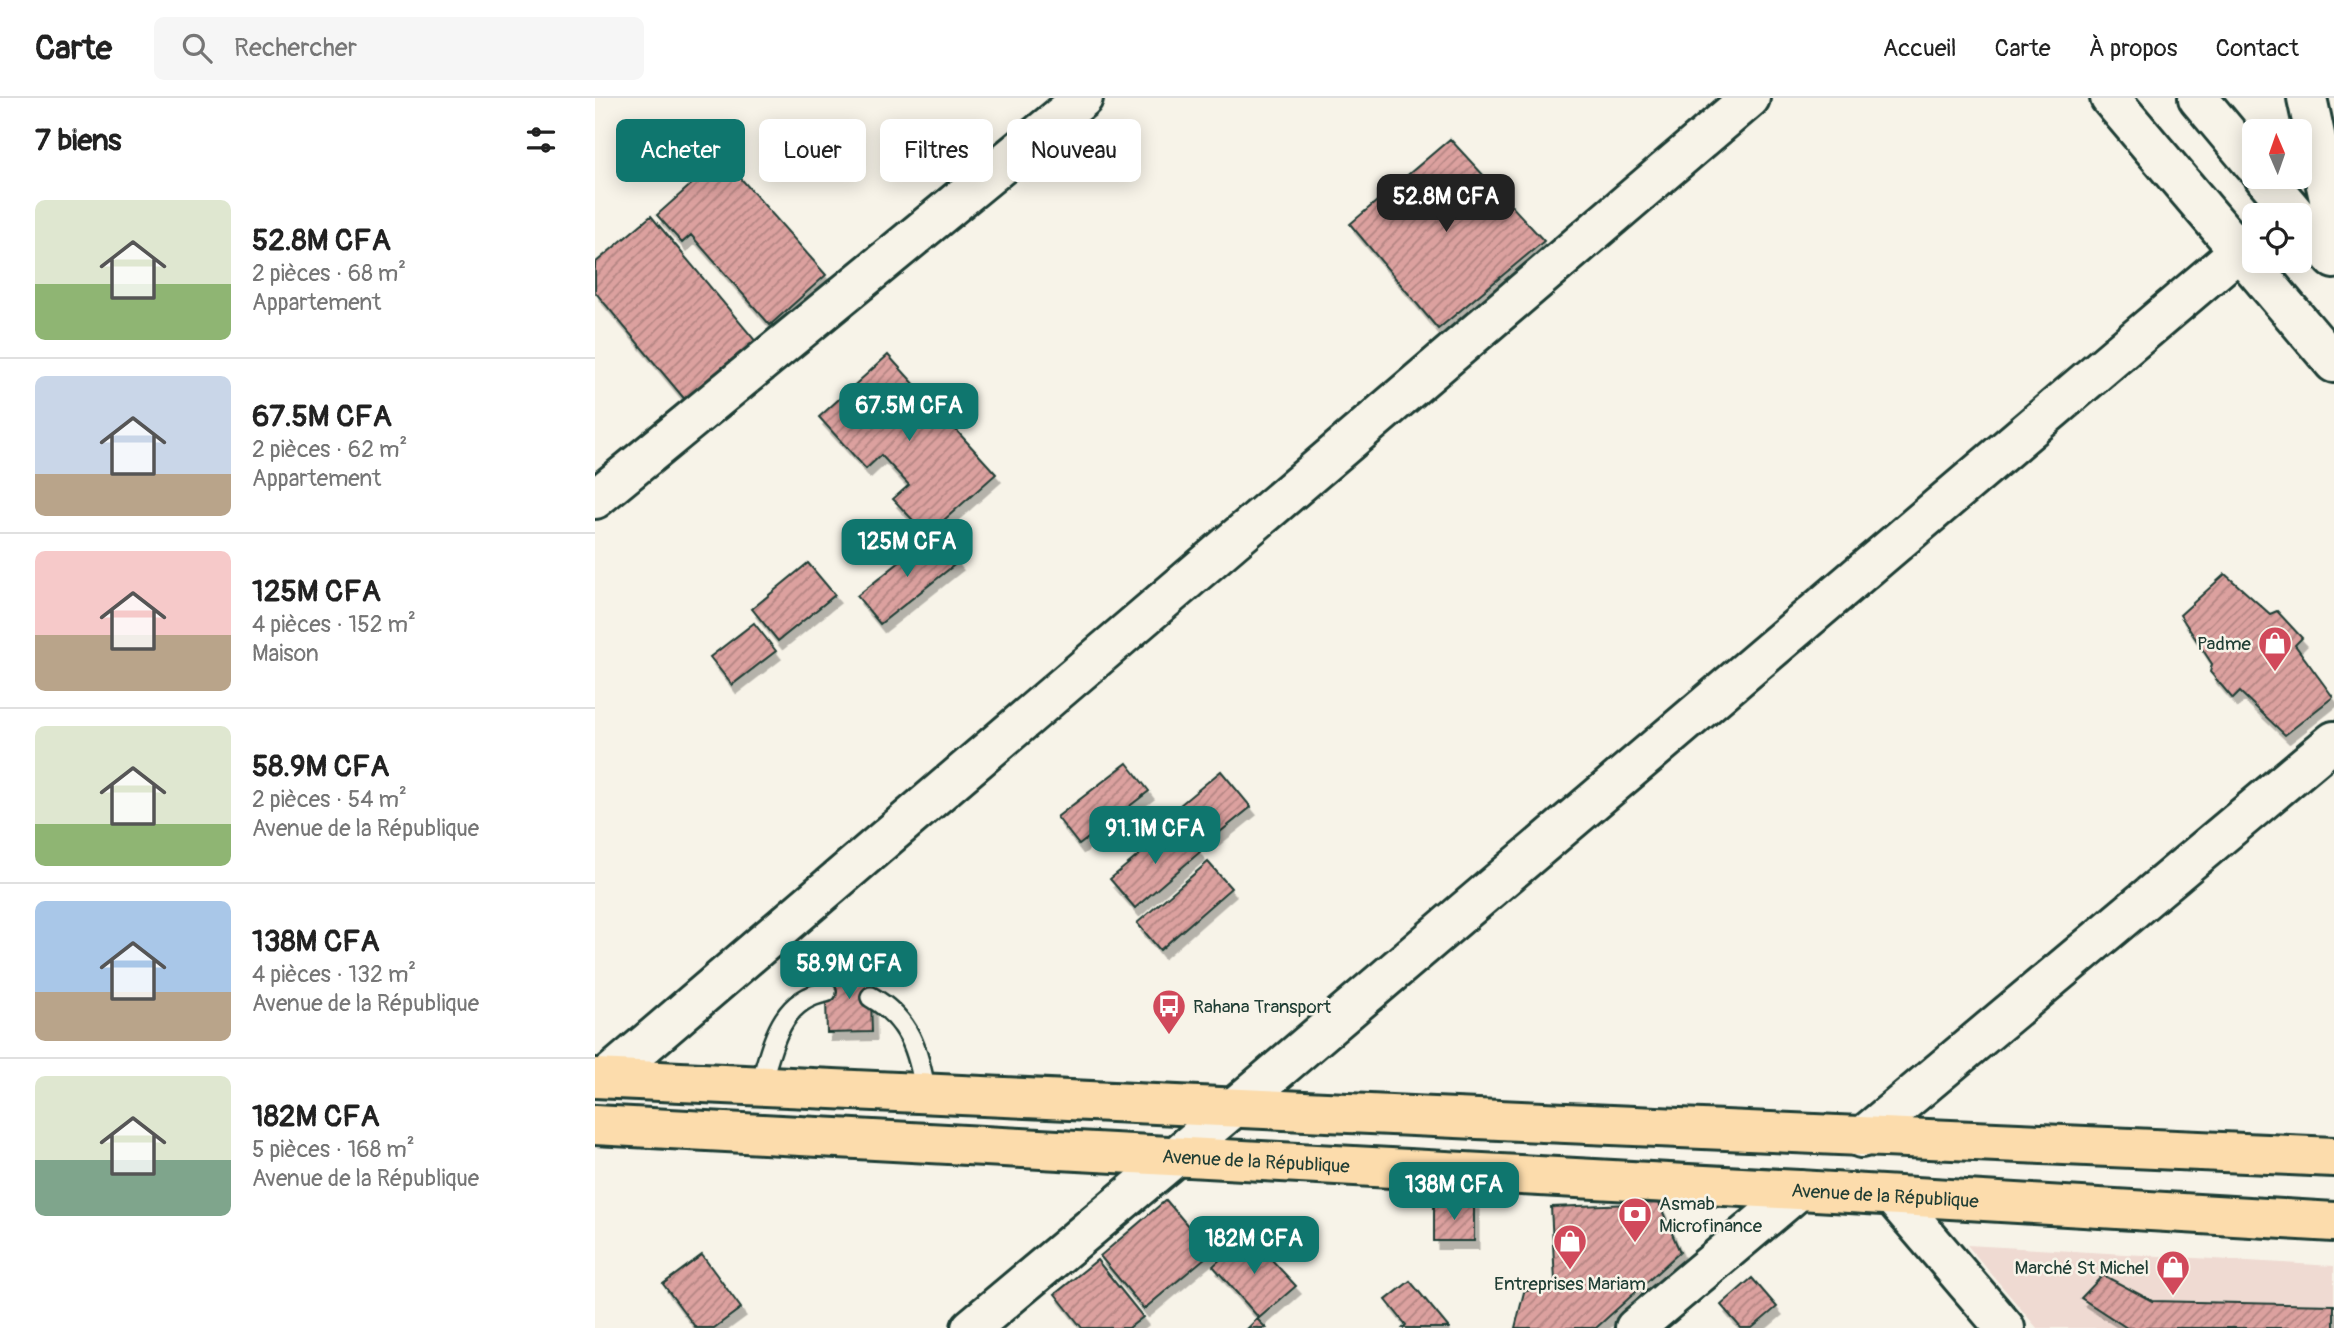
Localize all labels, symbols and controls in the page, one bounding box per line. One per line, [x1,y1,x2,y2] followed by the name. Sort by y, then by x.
[154,17,644,80] search box
[35,28,112,69] text: Carte
[178,29,216,67] icon: search
[234,32,357,64] text: Rechercher
[1883,34,1957,63] text: Accueil
[1995,34,2051,63] text: Carte
[2089,34,2178,63] text: À propos
[2216,34,2299,63] text: Contact
[616,119,745,182] chip: Acheter
[759,119,866,182] chip: Louer
[880,119,993,182] chip: Filtres
[1007,119,1141,182] chip: Nouveau
[2242,119,2312,189] north arrow
[2242,119,2312,273] map controls
[522,121,560,159] icon: filters
[35,122,121,159] text: 7 biens
[1366,174,1526,234] pin: 52.8M CFA
[1393,182,1499,211] text: 52.8M CFA
[2242,203,2312,273] button: locate
[252,222,391,259] text: 52.8M CFA
[91,228,175,312] icon: home
[252,259,406,288] text: 2 pièces · 68 m²
[252,288,381,317] text: Appartement
[829,384,989,443] pin: 67.5M CFA
[855,391,963,420] text: 67.5M CFA
[252,398,392,435] text: 67.5M CFA
[91,404,175,488] icon: home
[252,435,407,464] text: 2 pièces · 62 m²
[252,464,381,493] text: Appartement
[835,519,979,579] pin: 125M CFA
[858,527,956,556] text: 125M CFA
[252,573,381,610] text: 125M CFA
[91,579,175,663] icon: home
[252,610,416,639] text: 4 pièces · 152 m²
[2256,624,2294,673] shop icon: Padme
[2197,632,2252,656] place label: Padme
[252,639,319,668] text: Maison
[252,748,390,785] text: 58.9M CFA
[91,754,175,838] icon: home
[252,785,407,814] text: 2 pièces · 54 m²
[1075,806,1235,866] pin: 91.1M CFA
[252,814,479,843] text: Avenue de la République
[1105,814,1205,843] text: 91.1M CFA
[252,923,380,960] text: 138M CFA
[91,929,175,1013] icon: home
[769,942,929,1001] pin: 58.9M CFA
[796,949,902,978] text: 58.9M CFA
[252,960,416,989] text: 4 pièces · 132 m²
[1150,987,1188,1036] bus stop icon: Rahana Transport
[252,989,479,1018] text: Avenue de la République
[1193,995,1332,1019] place label: Rahana Transport
[252,1098,380,1135] text: 182M CFA
[91,1104,175,1188] icon: home
[252,1135,415,1164] text: 5 pièces · 168 m²
[1162,1145,1351,1179] street label: Avenue de la République
[1382,1162,1526,1222] pin: 138M CFA
[252,1164,479,1193] text: Avenue de la République
[1405,1170,1503,1199] text: 138M CFA
[1791,1179,1980,1214] street label: Avenue de la République
[1659,1192,1763,1238] place label: Asmab Microfinance
[1616,1195,1654,1244] bank icon: Asmab Microfinance
[1182,1216,1326,1276] pin: 182M CFA
[1551,1222,1589,1271] shop icon: Entreprises Mariam
[1205,1224,1303,1253] text: 182M CFA
[2154,1248,2192,1297] shop icon: Marché St Michel
[2015,1256,2149,1280] place label: Marché St Michel
[1494,1272,1646,1296] place label: Entreprises Mariam

